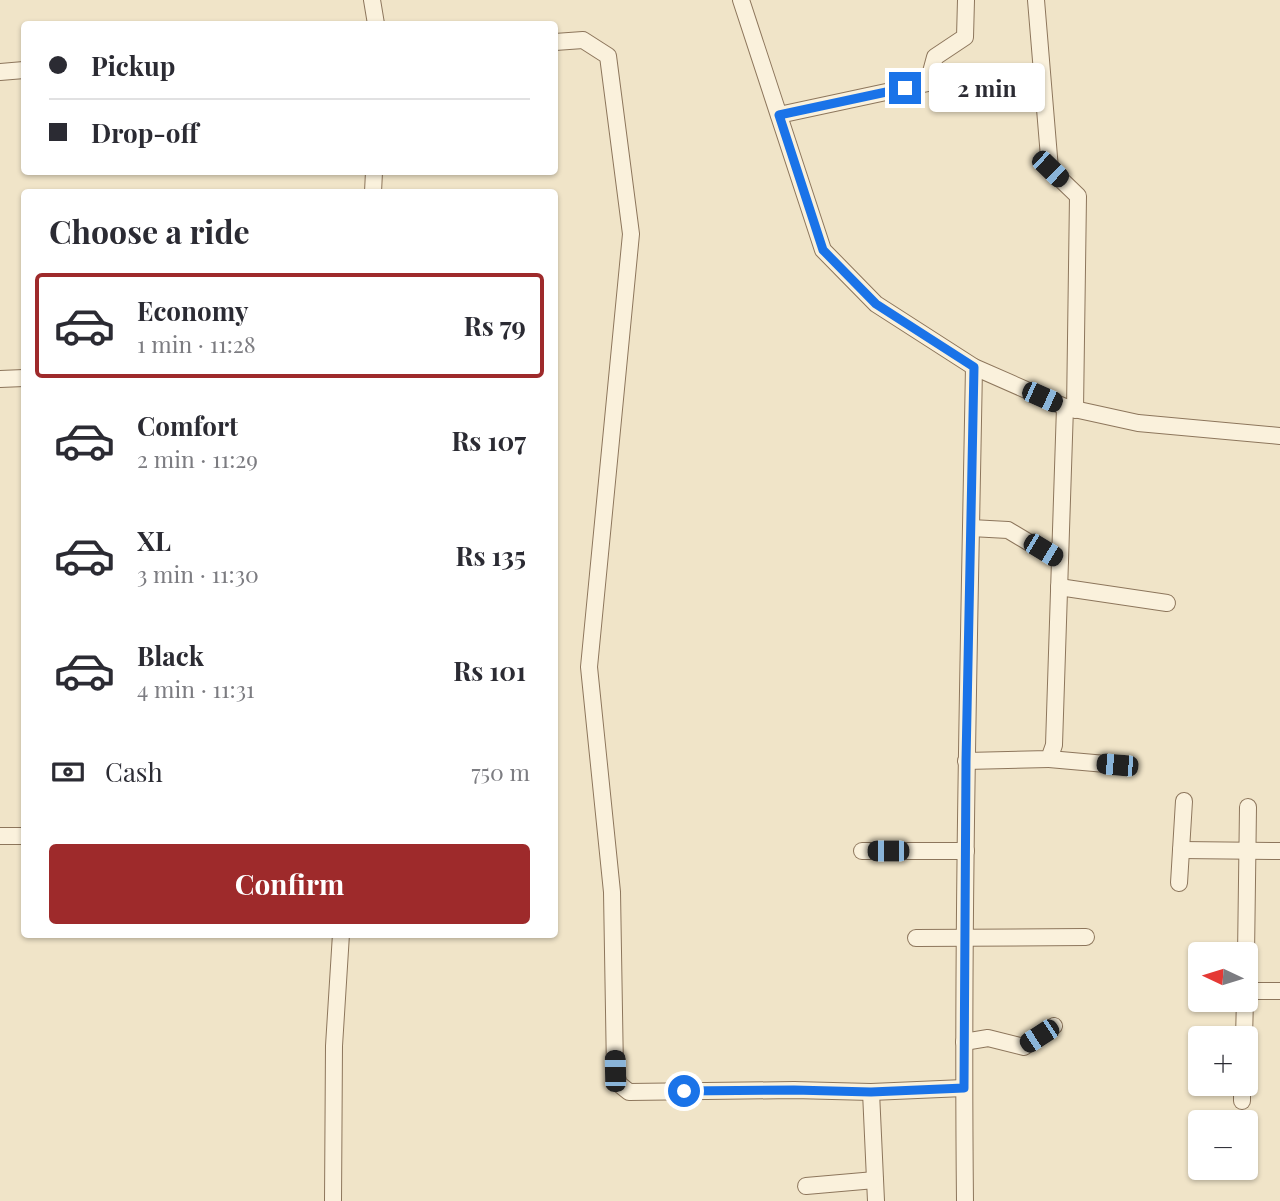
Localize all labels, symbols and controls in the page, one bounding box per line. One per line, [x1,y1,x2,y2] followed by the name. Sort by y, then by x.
[91,48,175,83] text: Pickup
[930,64,1045,112] callout: 2 min
[889,72,921,104] route end
[957,72,1017,103] text: 2 min
[91,115,198,150] text: Drop-off
[1028,147,1073,191] car
[49,209,250,252] text: Choose a ride
[137,293,248,328] text: Economy
[53,294,116,357] icon: car
[464,308,526,343] text: Rs 79
[137,328,256,359] text: 1 min · 11:28
[1019,379,1066,415] car
[137,408,238,443] text: Comfort
[53,409,116,472] icon: car
[451,423,526,458] text: Rs 107
[137,443,258,474] text: 2 min · 11:29
[137,523,171,558] text: XL
[53,524,116,587] icon: car
[1020,530,1067,570] car
[456,538,526,573] text: Rs 135
[137,558,259,589] text: 3 min · 11:30
[137,638,204,673] text: Black
[53,639,116,702] icon: car
[453,653,526,688] text: Rs 101
[137,673,255,704] text: 4 min · 11:31
[49,753,87,791] icon: cash
[1096,753,1139,777] car
[105,754,163,789] text: Cash
[471,756,530,787] text: 750 m
[868,841,910,862] car
[49,844,530,924] button: Confirm
[1188,942,1258,1012] north arrow
[1188,942,1258,1180] map controls
[1016,1016,1063,1056] car
[1188,1026,1258,1096] button: +
[605,1050,626,1092] car
[668,1075,700,1107] route start
[1188,1110,1258,1180] button: −

